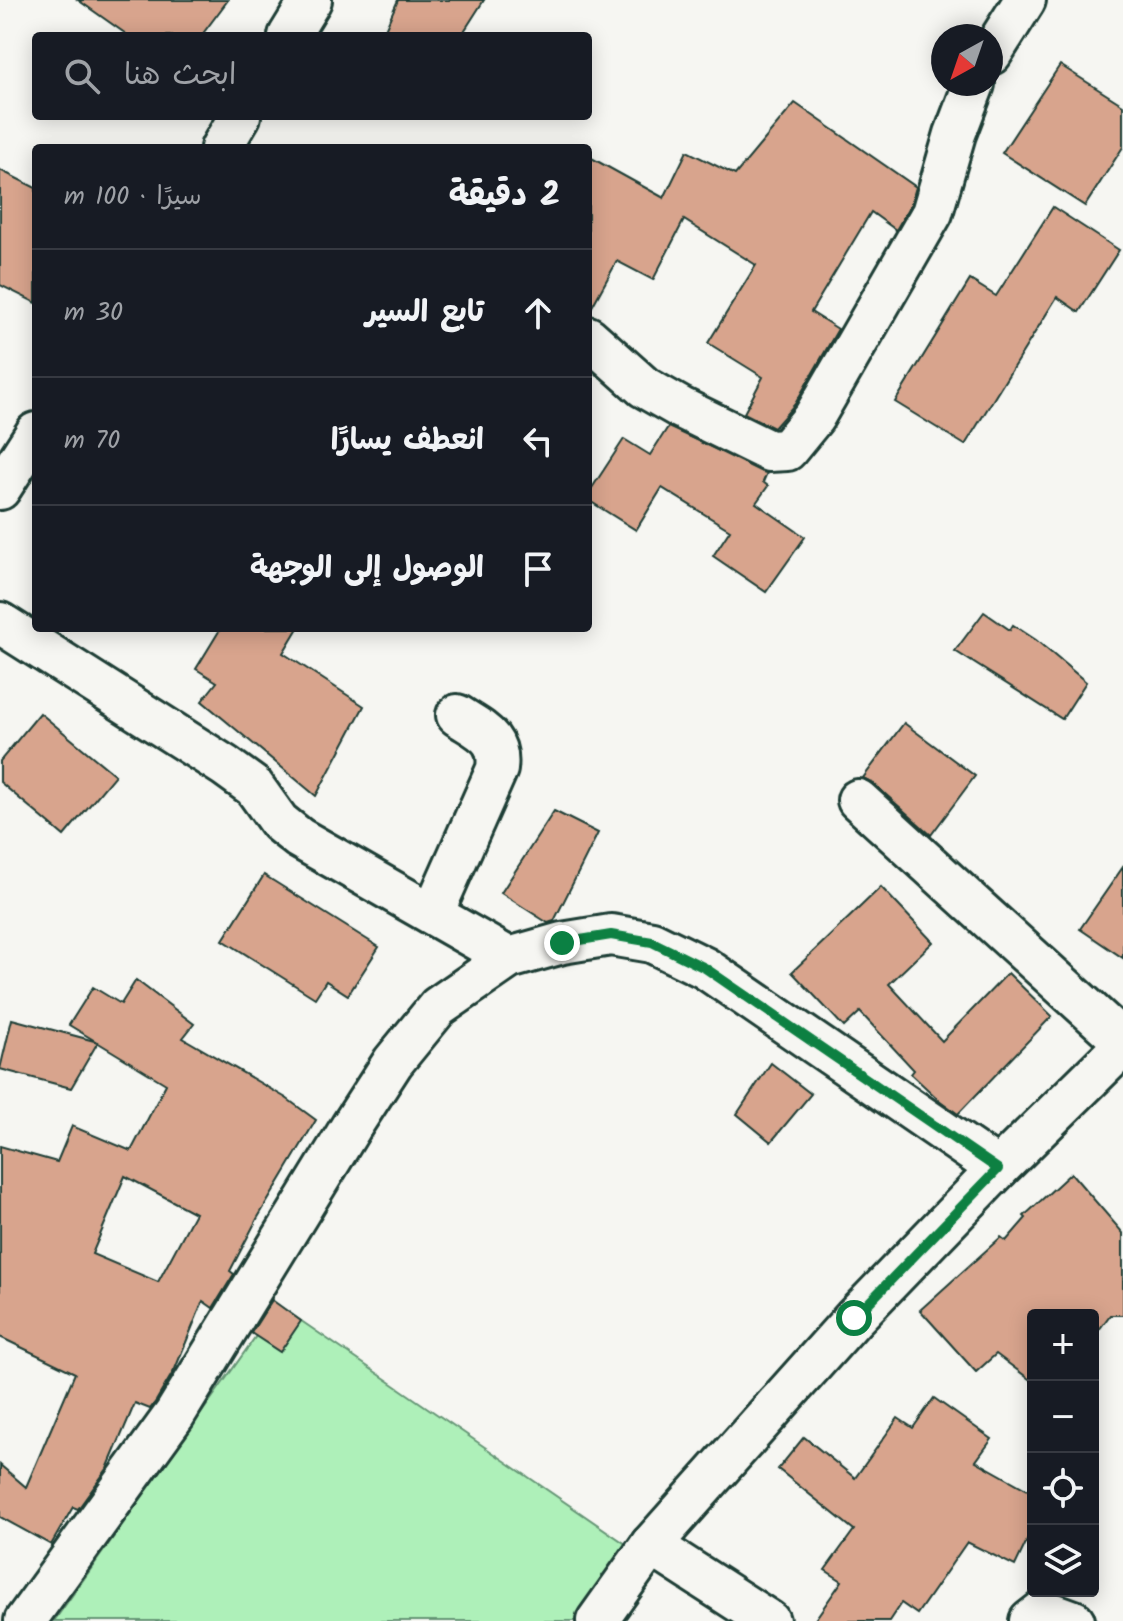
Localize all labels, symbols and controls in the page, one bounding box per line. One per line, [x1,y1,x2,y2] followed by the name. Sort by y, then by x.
[931,24,1003,96] north arrow
[32,32,592,120] search box
[124,52,236,100] text: ابحث هنا
[60,54,104,98] icon: search
[449,169,560,223] text: 2 دقيقة
[64,176,202,218] text: سيرًا · 100 m
[366,289,484,337] text: تابع السير
[516,291,560,335] icon: ahead
[64,292,123,334] text: 30 m
[331,417,484,465] text: انعطف يسارًا
[516,419,560,463] icon: left
[64,420,120,462] text: 70 m
[250,545,484,593] text: الوصول إلى الوجهة
[516,547,560,591] icon: arrive
[544,925,580,961] route end
[836,1300,872,1336] route start
[1027,1309,1099,1597] map controls
[1027,1309,1099,1381] button: +
[1027,1381,1099,1453] button: −
[1027,1453,1099,1525] button: locate
[1027,1525,1099,1597] button: layers

